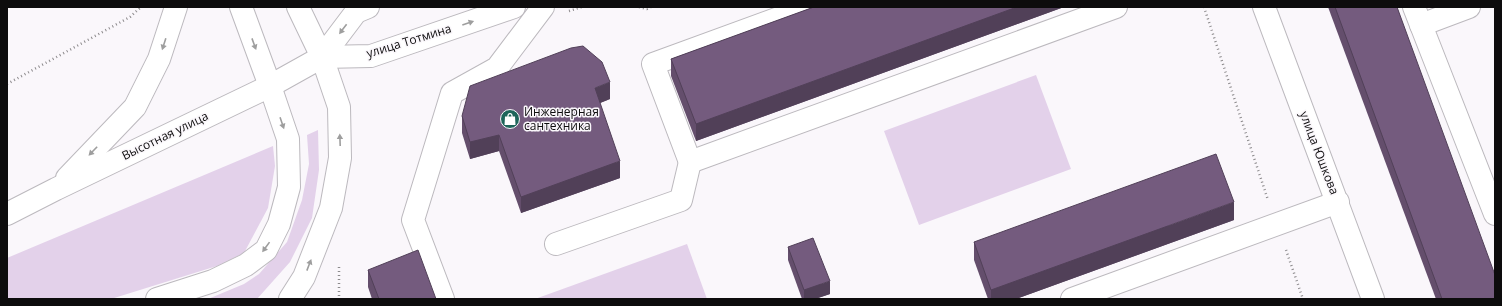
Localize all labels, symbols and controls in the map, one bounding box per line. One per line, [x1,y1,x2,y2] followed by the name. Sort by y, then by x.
[364,20,453,62] street label: улица Тотмина
[462,20,474,26] one-way arrow
[339,24,347,35] one-way arrow
[161,38,167,50] one-way arrow
[252,38,258,50] one-way arrow
[524,103,599,134] place label: Инженерная сантехника
[119,107,211,164] street label: Высотная улица
[499,108,521,130] shop icon: Инженерная сантехника
[1296,109,1343,197] street label: улица Юшкова
[280,118,286,130] one-way arrow
[337,133,343,146] one-way arrow
[88,146,98,156] one-way arrow
[262,242,270,253] one-way arrow
[306,258,312,270] one-way arrow

